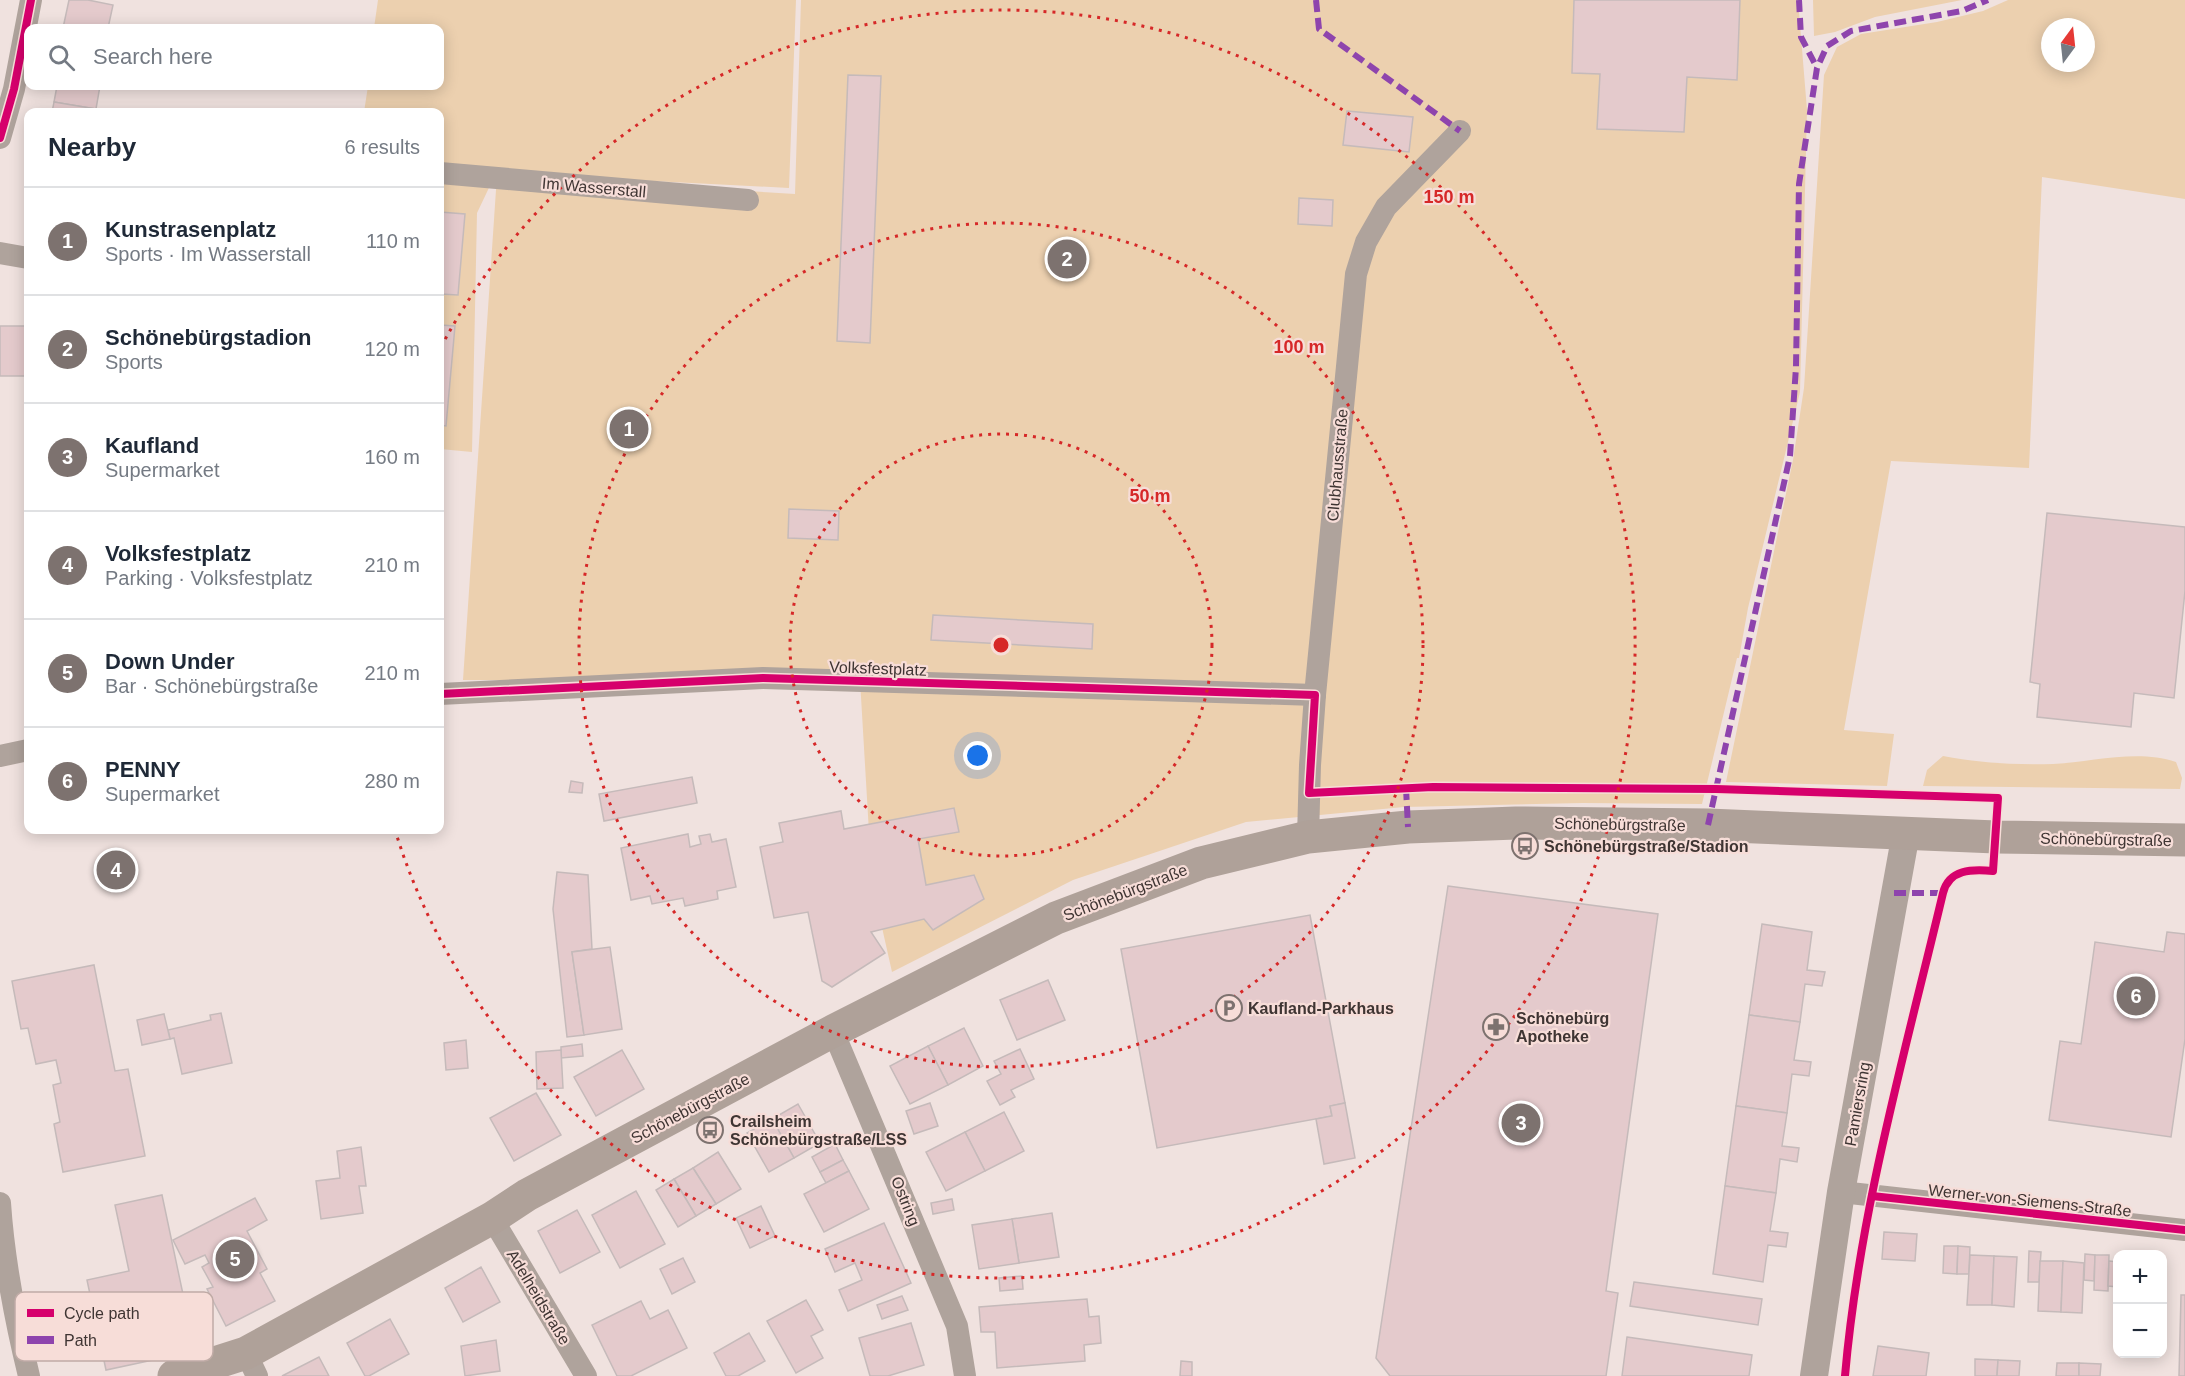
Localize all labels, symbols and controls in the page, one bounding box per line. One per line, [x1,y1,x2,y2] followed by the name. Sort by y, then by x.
[2041,18,2095,72] north arrow
[24,24,444,90] search box
[45,41,78,74] icon: search
[93,44,213,69] text: Search here
[48,132,136,162] text: Nearby
[344,136,420,158] text: 6 results
[541,174,647,201] street label: Im Wasserstall
[1423,187,1475,207] text: 150 m
[105,217,276,242] text: Kunstrasenplatz
[62,230,73,252] text: 1
[366,230,420,252] text: 110 m
[1048,236,1086,282] pin: 2
[105,243,311,265] text: Sports · Im Wasserstall
[105,325,312,350] text: Schönebürgstadion
[1273,337,1325,357] text: 100 m
[62,338,73,360] text: 2
[364,338,420,360] text: 120 m
[105,351,163,373] text: Sports
[610,406,648,452] pin: 1
[1324,408,1351,522] street label: Clubhausstraße
[105,433,199,458] text: Kaufland
[62,446,73,468] text: 3
[364,446,420,468] text: 160 m
[105,459,220,481] text: Supermarket
[1129,486,1171,506] text: 50 m
[105,541,251,566] text: Volksfestplatz
[62,554,73,576] text: 4
[364,554,420,576] text: 210 m
[105,567,313,589] text: Parking · Volksfestplatz
[991,635,1011,655] centre of rings
[105,649,235,674] text: Down Under
[829,658,927,679] street label: Volksfestplatz
[62,662,73,684] text: 5
[364,662,420,684] text: 210 m
[105,675,318,697] text: Bar · Schönebürgstraße
[963,741,992,770] your location
[105,757,181,782] text: PENNY
[62,770,73,792] text: 6
[364,770,420,792] text: 280 m
[105,783,220,805] text: Supermarket
[1554,815,1686,834] street label: Schönebürgstraße
[2040,830,2172,849] street label: Schönebürgstraße
[1510,831,1540,861] bus stop icon: Schönebürgstraße/Stadion
[1544,838,1748,855] place label: Schönebürgstraße/Stadion
[96,848,136,892] pin: 4
[1061,861,1190,924] street label: Schönebürgstraße
[2116,974,2156,1018] pin: 6
[1214,993,1244,1023] parking icon: Kaufland-Parkhaus
[1248,1000,1394,1017] place label: Kaufland-Parkhaus
[1516,1010,1609,1045] place label: Schönebürg Apotheke
[1481,1012,1511,1042] pharmacy icon: Schönebürg Apotheke
[1842,1061,1873,1148] street label: Pamiersring
[628,1070,752,1147] street label: Schönebürgstraße
[1502,1100,1540,1146] pin: 3
[730,1113,907,1148] place label: Crailsheim Schönebürgstraße/LSS
[695,1115,725,1145] bus stop icon: Crailsheim Schönebürgstraße/LSS
[888,1174,923,1228] street label: Ostring
[1928,1181,2132,1220] street label: Werner-von-Siemens-Straße
[216,1236,254,1282] pin: 5
[504,1247,574,1348] street label: Adelheidstraße
[2113,1250,2167,1358] map controls
[2113,1250,2167,1304] button: +
[15,1292,213,1361] legend
[2113,1304,2167,1358] button: −
[64,1305,140,1322] text: Cycle path
[64,1332,97,1349] text: Path

